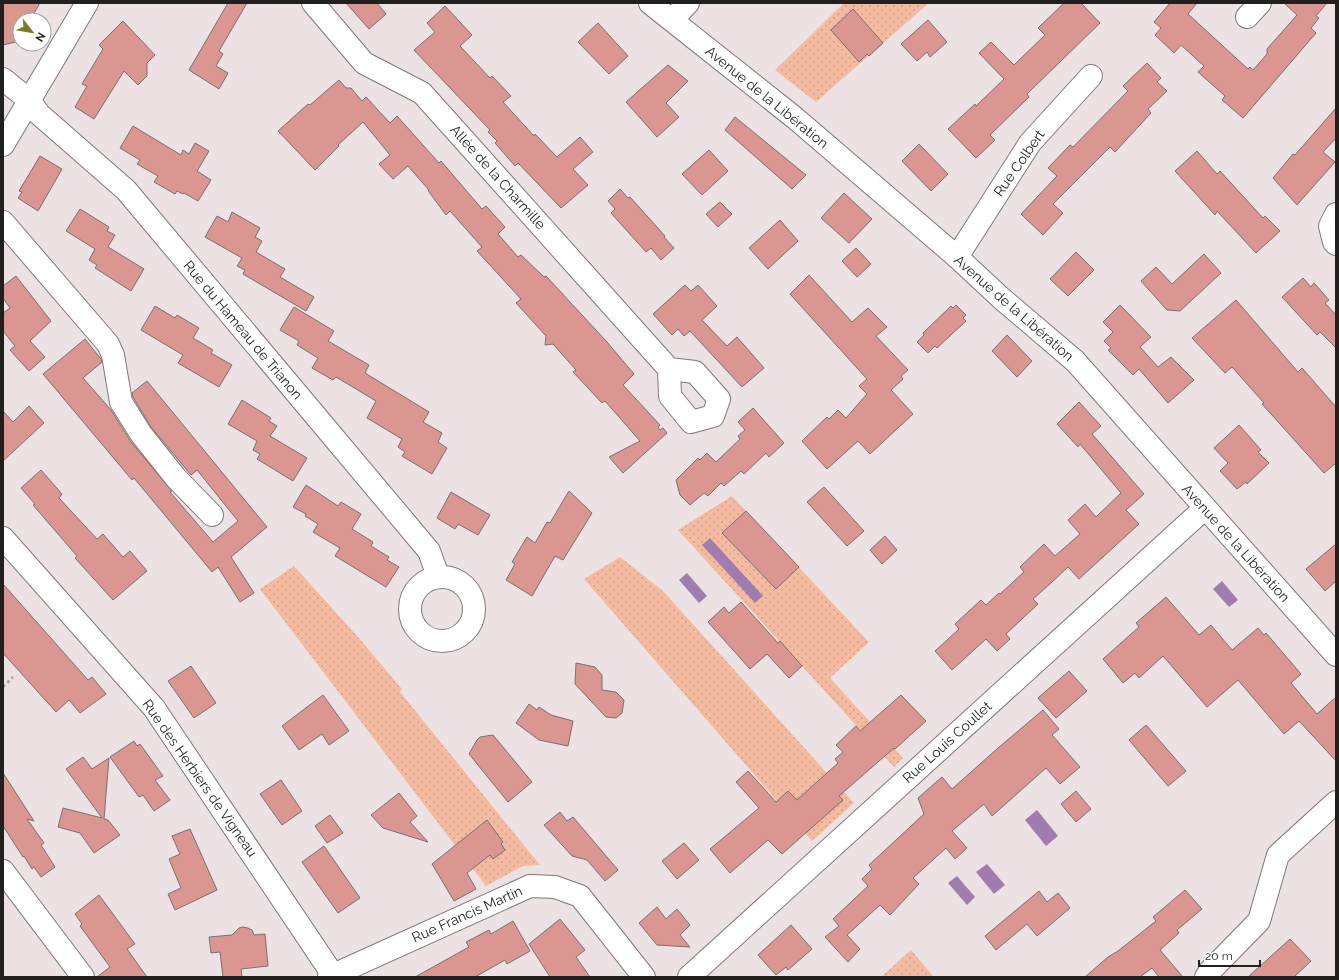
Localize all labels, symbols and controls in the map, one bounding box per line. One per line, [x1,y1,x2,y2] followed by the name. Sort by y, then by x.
[12,12,52,52] north arrow
[32,30,48,44] text: N
[703,43,831,151] street label: Avenue de la Libération
[447,122,549,232] street label: Allée de la Charmille
[990,126,1048,199] street label: Rue Colbert
[951,252,1077,364] street label: Avenue de la Libération
[180,257,306,403] street label: Rue du Hameau de Trianon
[1179,481,1293,605] street label: Avenue de la Libération
[139,696,261,860] street label: Rue des Herbiers de Vigneau
[899,698,995,786] street label: Rue Louis Coullet
[409,882,525,946] street label: Rue Francis Martin
[1199,942,1260,968] scale bar
[1205,949,1233,963] text: 20 m

